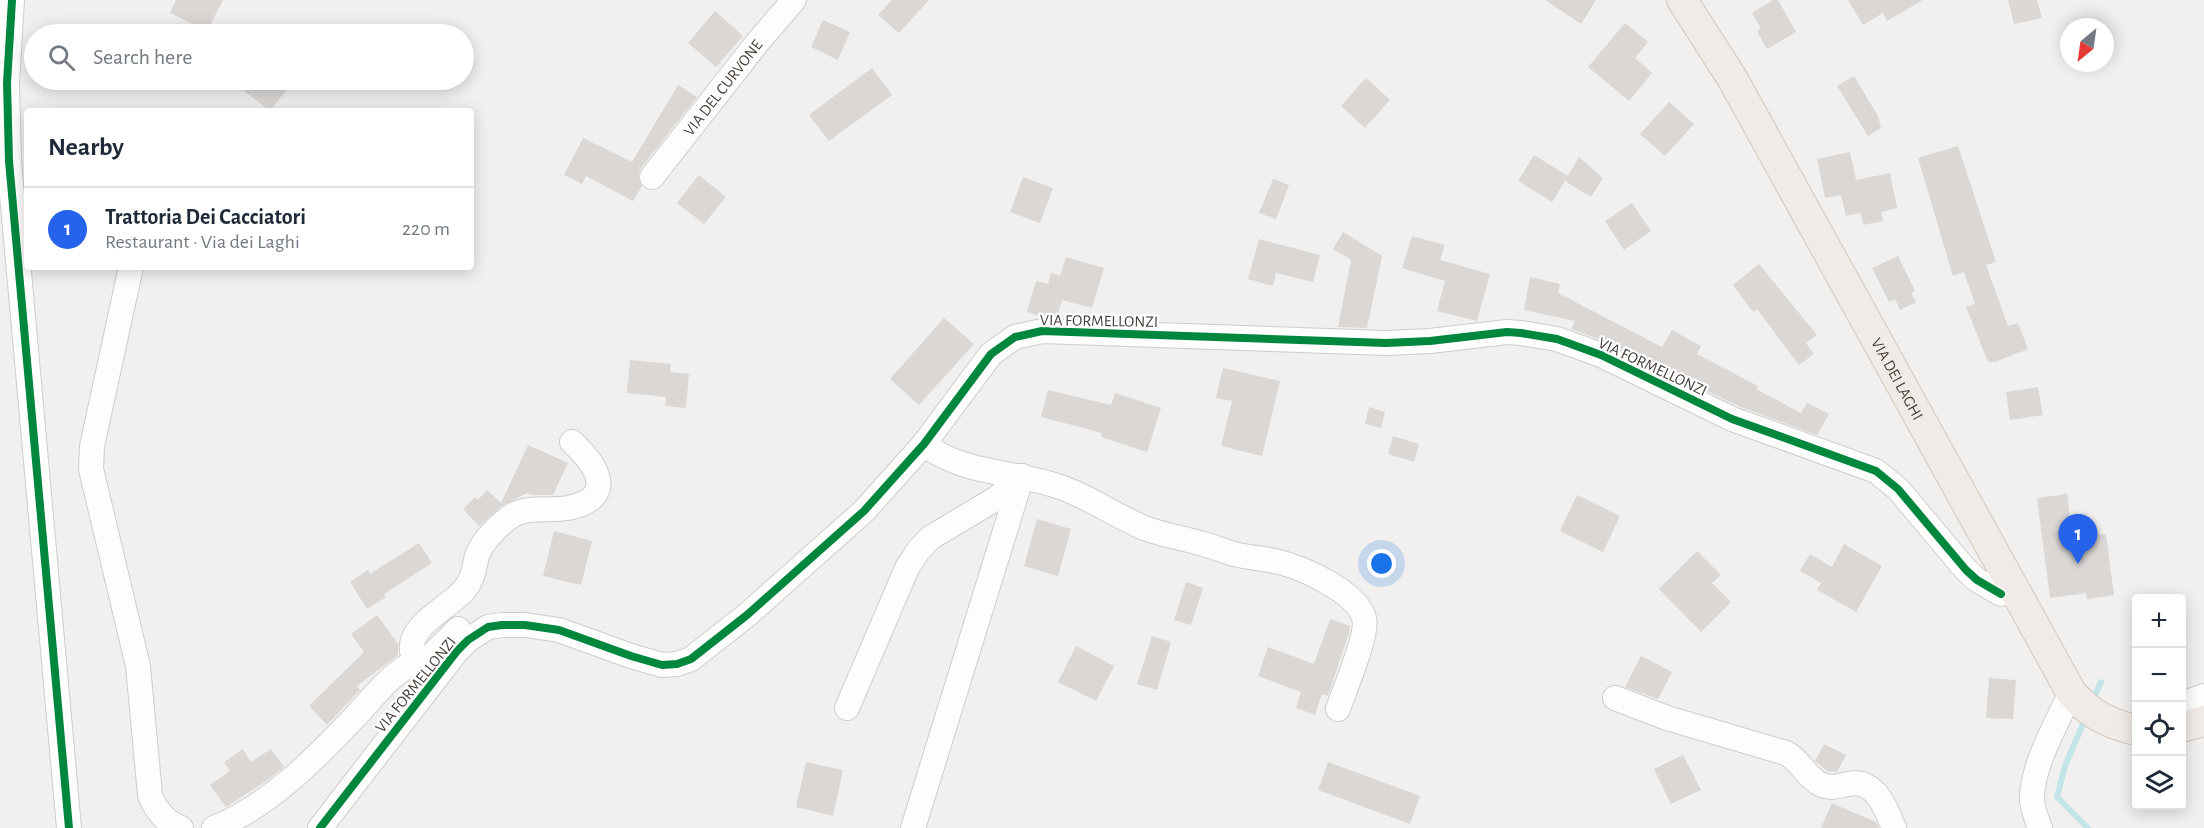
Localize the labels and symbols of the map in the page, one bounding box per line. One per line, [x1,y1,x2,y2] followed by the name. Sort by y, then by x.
[2060,18,2114,72] north arrow
[681,37,766,139] street label: VIA DEL CURVONE
[1040,312,1158,330] street label: VIA FORMELLONZI
[1596,335,1709,399] street label: VIA FORMELLONZI
[1868,335,1926,423] street label: VIA DEI LAGHI
[2058,514,2098,564] pin: 1
[1367,549,1396,578] your location
[372,634,459,736] street label: VIA FORMELLONZI

